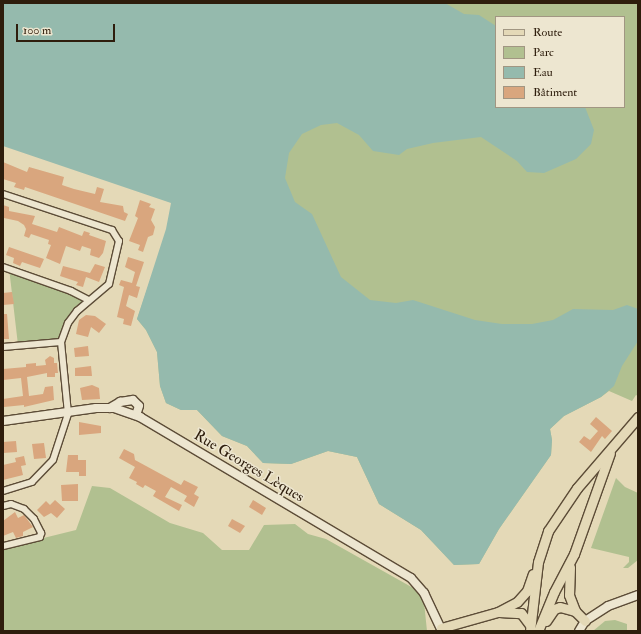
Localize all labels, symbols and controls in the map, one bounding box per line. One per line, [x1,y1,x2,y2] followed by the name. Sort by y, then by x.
[18,16,117,42] scale bar
[495,16,625,108] legend
[23,23,51,38] text: 100 m
[533,25,562,40] text: Route
[533,45,554,60] text: Parc
[533,65,553,80] text: Eau
[533,85,577,100] text: Bâtiment
[191,426,307,506] street label: Rue Georges Lèques

